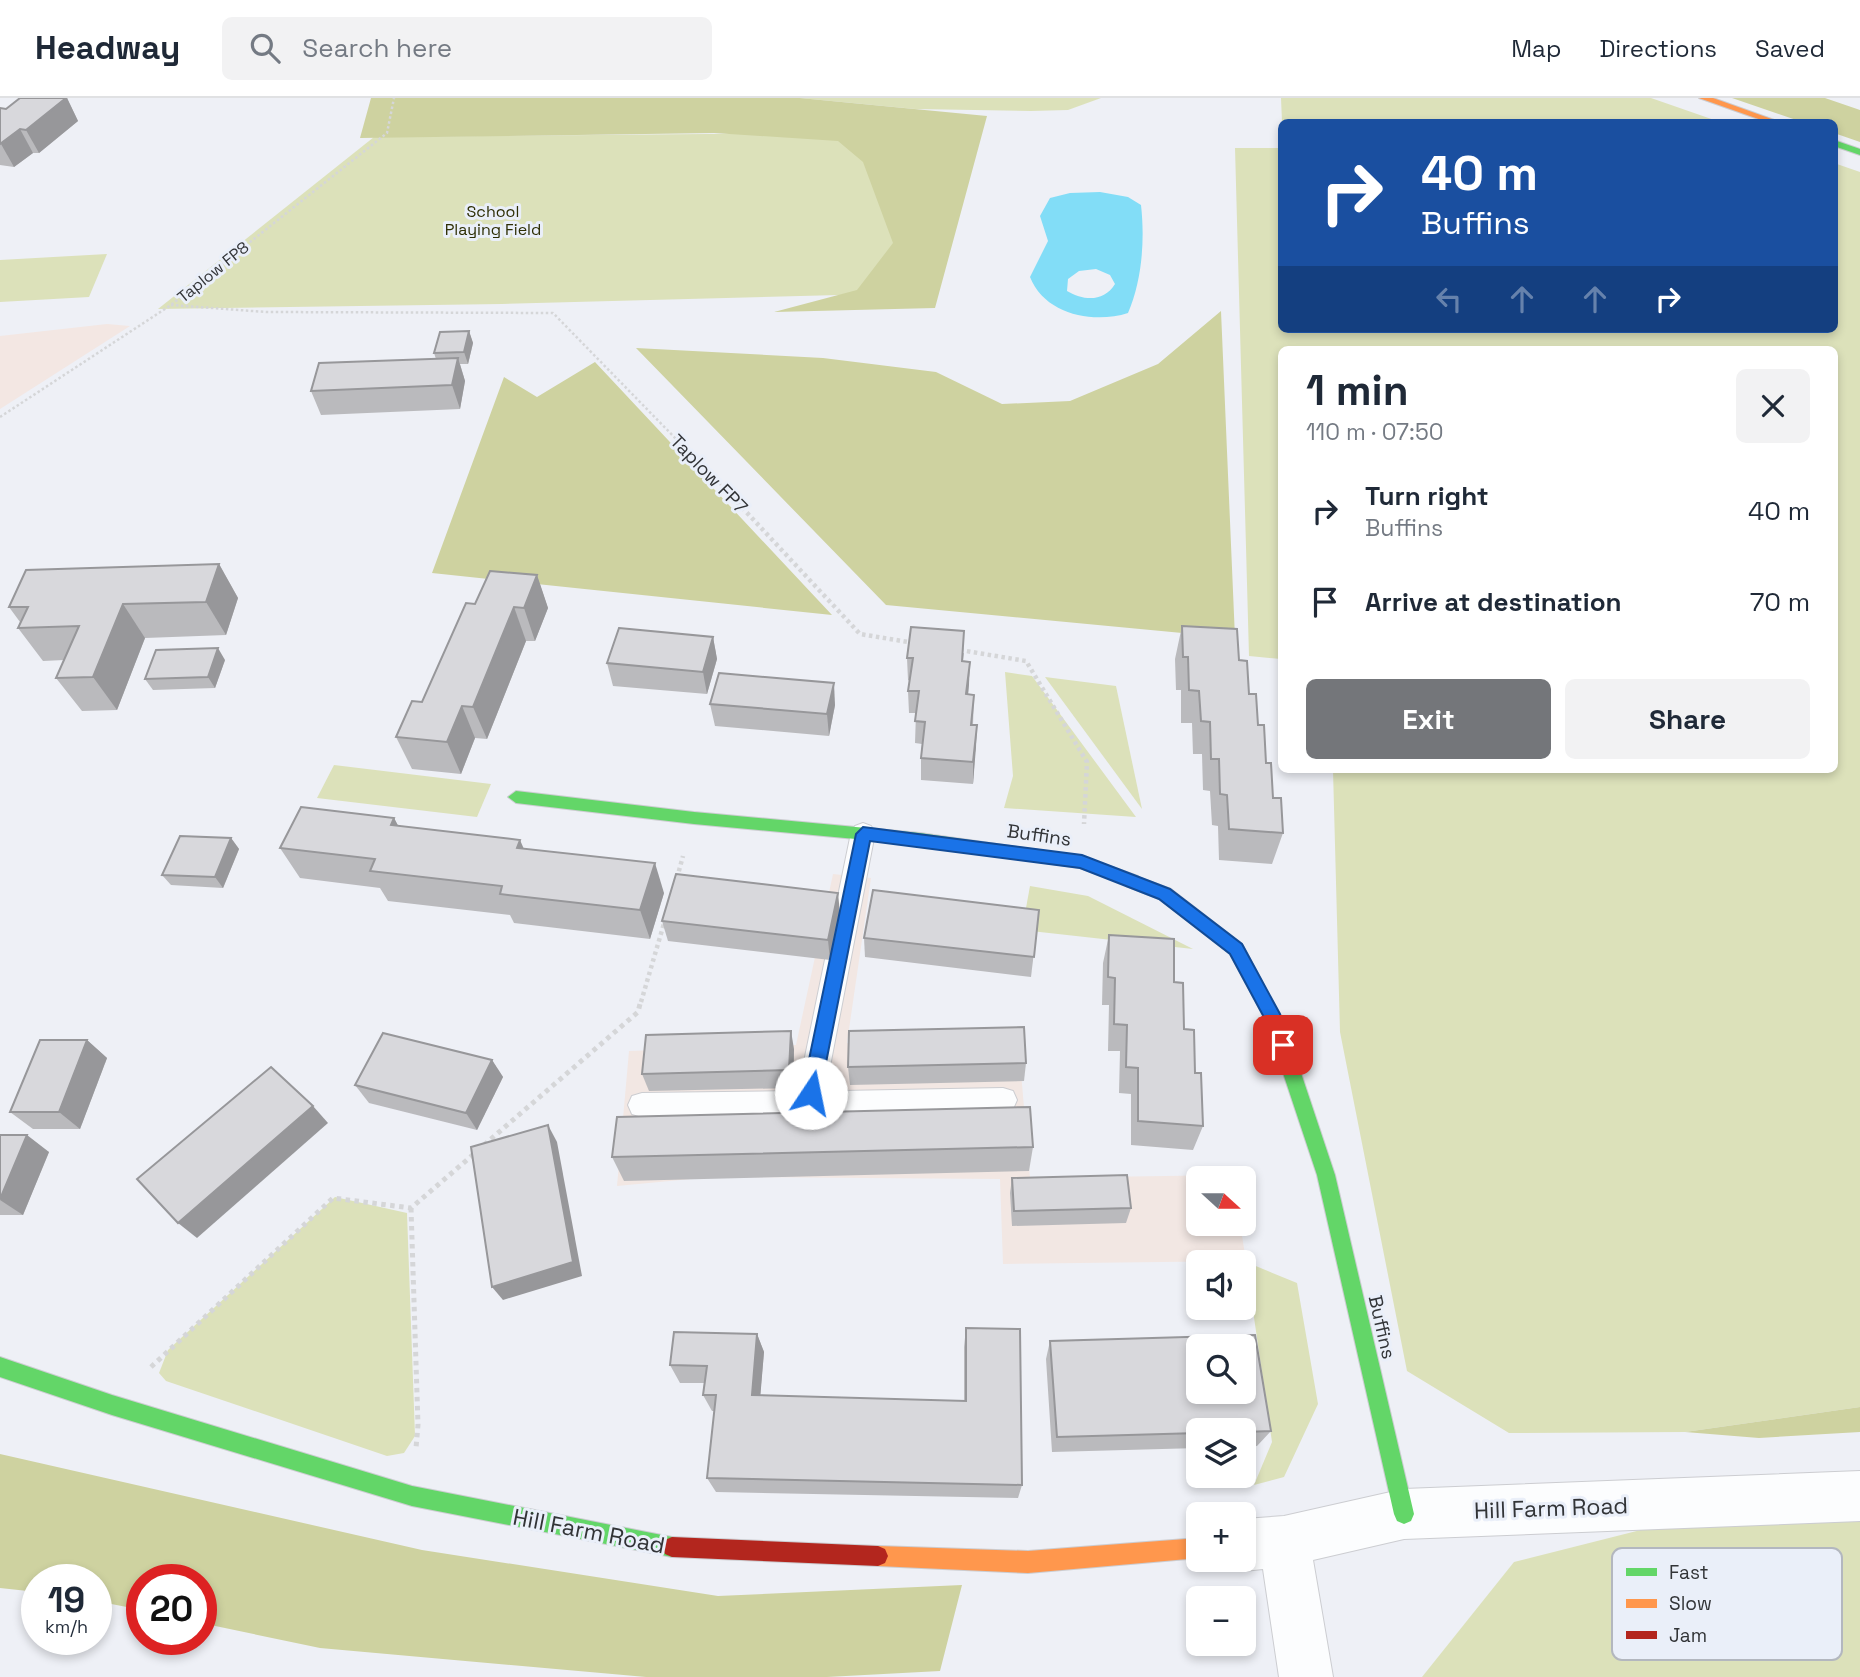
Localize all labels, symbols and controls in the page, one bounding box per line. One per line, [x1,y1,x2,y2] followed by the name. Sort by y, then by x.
[222,17,712,80] search box
[35,27,180,69] text: Headway
[246,29,284,67] icon: search
[302,31,452,65] text: Search here
[1511,33,1561,64] text: Map
[1599,33,1717,64] text: Directions
[1755,33,1825,64] text: Saved
[1421,142,1538,204] text: 40 m
[1306,147,1397,238] icon: right
[445,201,541,240] park label: School Playing Field
[1421,203,1530,243] text: Buffins
[173,237,253,307] street label: Taplow FP8
[1430,280,1468,318] icon: left
[1503,280,1541,318] icon: ahead
[1576,280,1614,318] icon: ahead
[1649,280,1687,318] icon: right
[1306,364,1409,417] text: 1 min
[1736,369,1810,443] button: close
[1306,417,1443,447] text: 110 m · 07:50
[665,429,753,519] street label: Taplow FP7
[1365,479,1489,513] text: Turn right
[1306,492,1344,530] icon: right
[1748,494,1810,528] text: 40 m
[1365,513,1443,543] text: Buffins
[1306,583,1344,621] icon: arrive
[1365,585,1622,619] text: Arrive at destination
[1750,585,1810,619] text: 70 m
[1306,679,1551,759] button: Exit
[1565,679,1810,759] button: Share
[1005,818,1073,852] street label: Buffins
[1253,1015,1313,1075] pin
[1264,1026,1302,1064] icon: arrive
[774,1056,848,1130] position arrow
[1186,1166,1256,1236] north arrow
[1186,1166,1256,1656] map controls
[1186,1250,1256,1320] button: sound
[1363,1293,1401,1361] street label: Buffins
[1186,1334,1256,1404] button: search
[1186,1418,1256,1488] button: layers
[1473,1490,1629,1526] street label: Hill Farm Road
[510,1502,668,1560] street label: Hill Farm Road
[1186,1502,1256,1572] button: +
[1612,1548,1842,1660] legend
[1669,1560,1709,1585] text: Fast
[126,1564,217,1655] speed limit sign: 20
[48,1578,85,1622] text: 19
[1186,1586,1256,1656] button: −
[1669,1591,1712,1616] text: Slow
[45,1615,88,1638] text: km/h
[1669,1623,1707,1648] text: Jam

